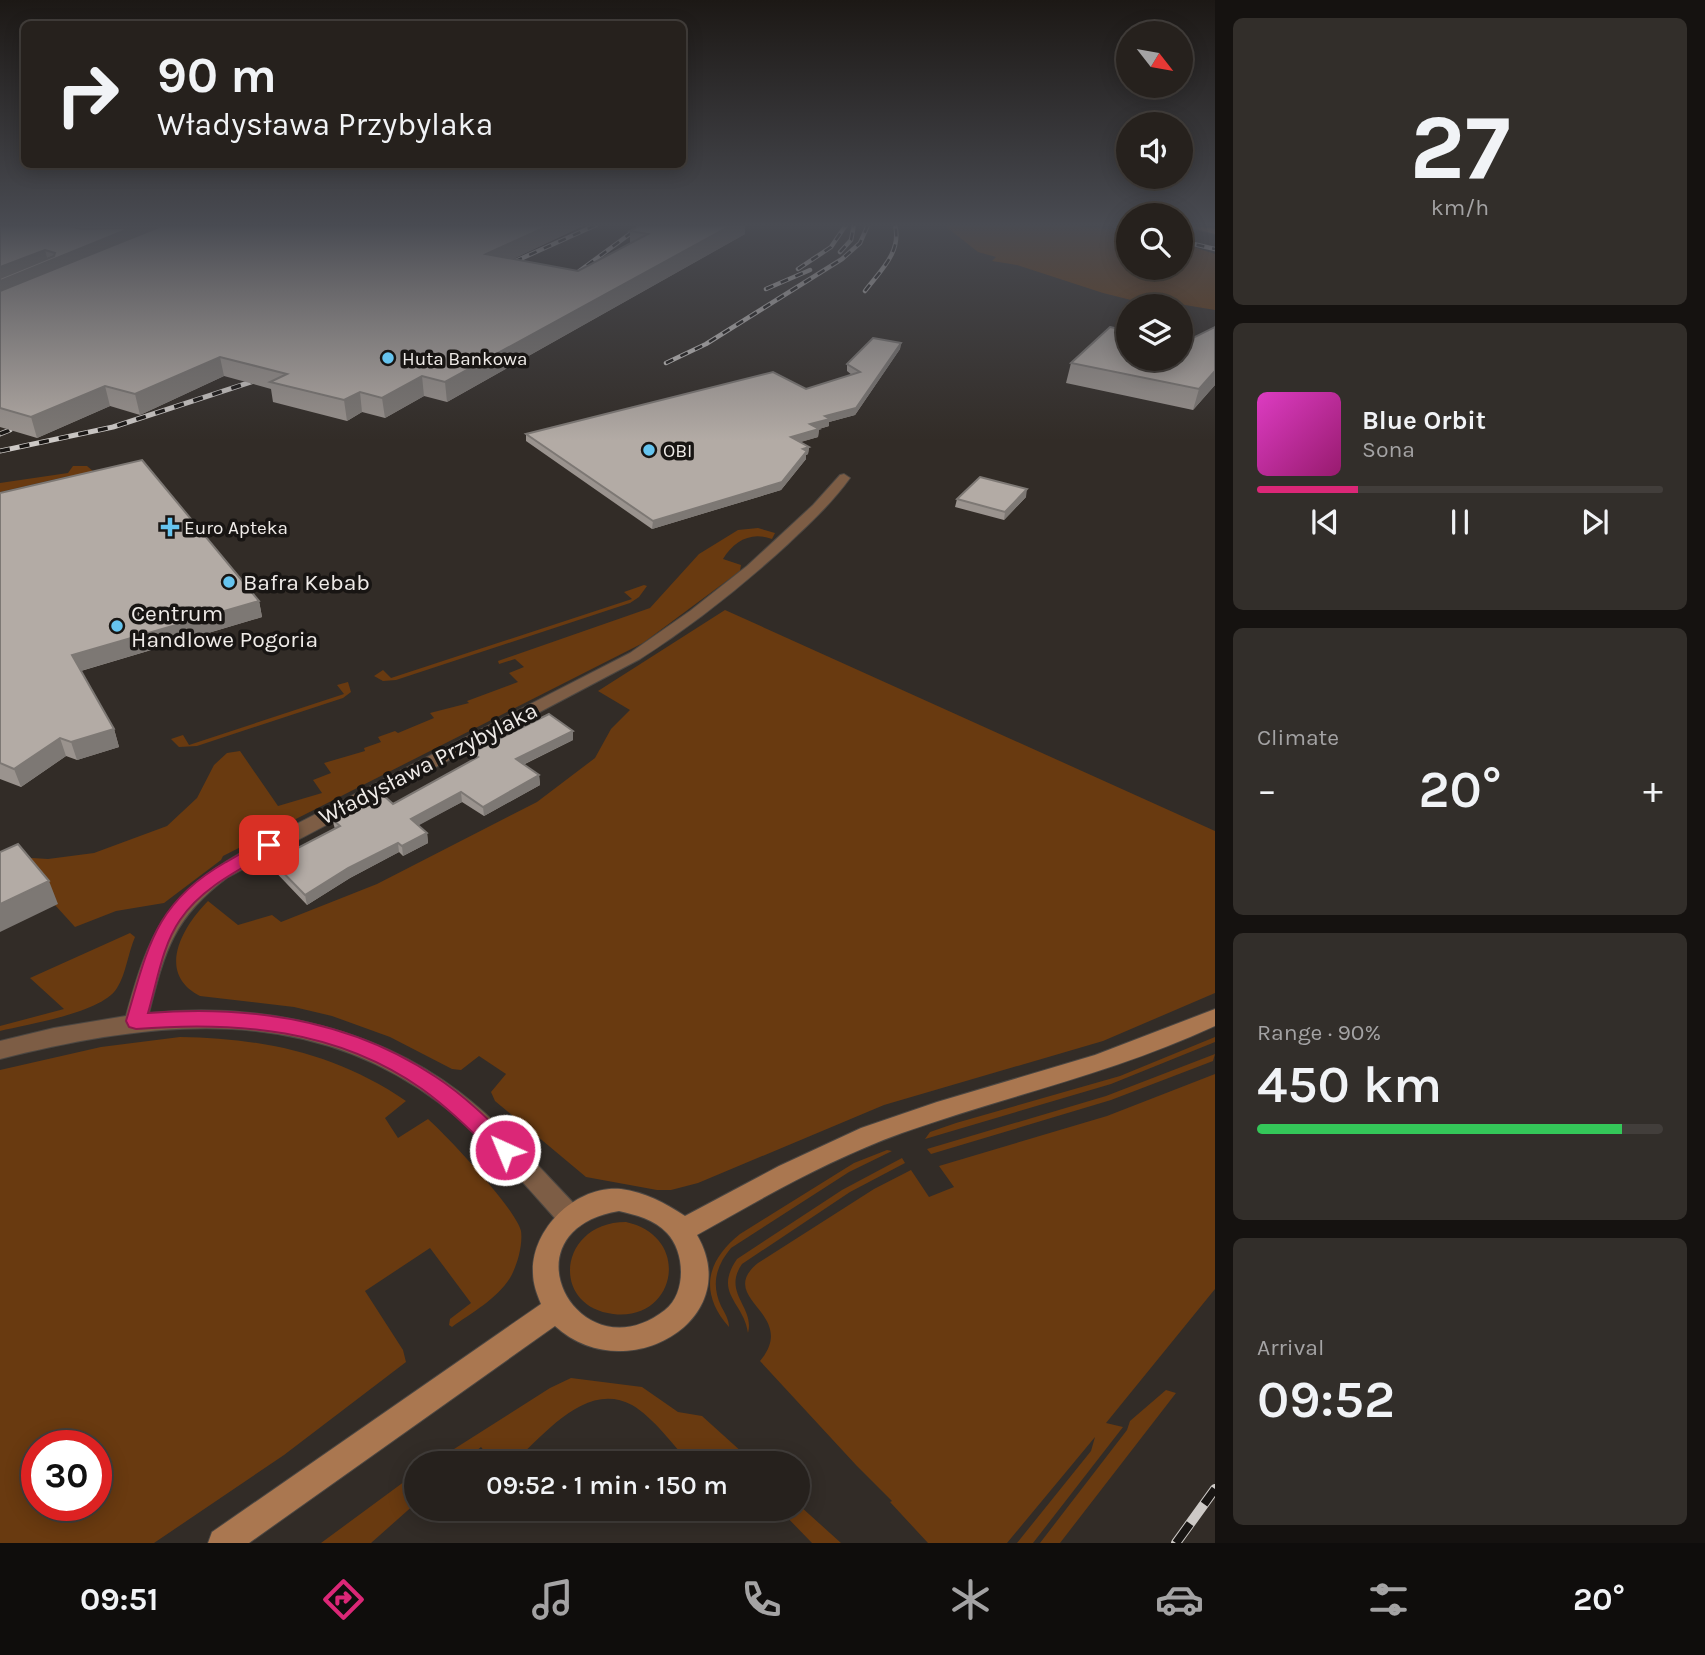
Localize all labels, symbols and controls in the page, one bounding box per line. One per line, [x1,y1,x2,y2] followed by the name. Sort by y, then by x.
[1116,21,1194,98] north arrow
[1116,21,1193,371] map controls
[157,47,277,104] text: 90 m
[42,49,133,140] icon: right
[1410,95,1510,201] text: 27
[157,106,493,143] text: Władysława Przybylaka
[1116,112,1193,189] button: sound
[1431,194,1489,221] text: km/h
[1116,203,1193,280] button: search
[1116,294,1193,371] button: layers
[402,348,527,370] place label: Huta Bankowa
[380,350,396,366] marker: Huta Bankowa
[1362,405,1486,436] text: Blue Orbit
[1362,436,1415,463] text: Sona
[663,440,692,462] place label: OBI
[641,442,657,458] marker: OBI
[1306,503,1344,541] icon: previous
[1441,503,1479,541] icon: pause
[1576,503,1614,541] icon: next
[184,517,288,539] place label: Euro Apteka
[162,519,178,535] marker: Euro Apteka
[243,569,370,596] place label: Bafra Kebab
[221,574,237,590] marker: Bafra Kebab
[131,600,318,653] place label: Centrum Handlowe Pogoria
[109,618,125,634] marker: Centrum Handlowe Pogoria
[314,697,542,830] street label: Władysława Przybylaka
[1257,724,1339,751] text: Climate
[1419,759,1501,820] text: 20°
[1257,768,1277,813] text: −
[1643,768,1663,813] text: +
[239,815,299,875] pin
[250,826,288,864] icon: arrive
[1257,1019,1381,1046] text: Range · 90%
[1257,1054,1442,1115] text: 450 km
[468,1113,542,1187] position arrow
[1257,1334,1324,1361] text: Arrival
[1257,1369,1395,1430] text: 09:52
[21,1430,112,1521] speed limit sign: 30
[486,1470,728,1501] text: 09:52 · 1 min · 150 m
[319,1575,368,1624] icon: directions
[528,1575,577,1624] icon: music
[737,1575,786,1624] icon: phone
[946,1575,995,1624] icon: climate
[1155,1575,1204,1624] icon: car
[1364,1575,1413,1624] icon: filters
[80,1581,158,1618] text: 09:51
[1573,1581,1625,1618] text: 20°

